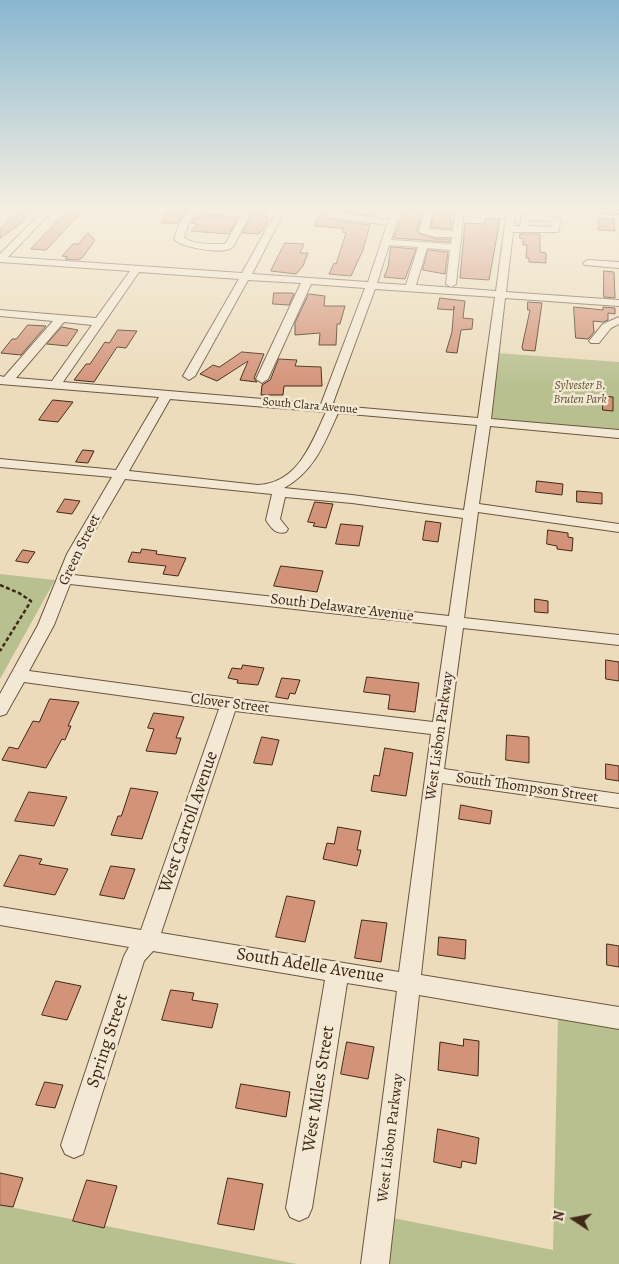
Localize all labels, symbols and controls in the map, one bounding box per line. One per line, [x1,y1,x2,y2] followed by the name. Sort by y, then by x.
[553,379,607,407] park label: Sylvester B. Bruten Park
[262,395,358,417] street label: South Clara Avenue
[55,512,105,588] street label: Green Street
[269,590,415,626] street label: South Delaware Avenue
[422,671,458,801] street label: West Lisbon Parkway
[190,690,270,718] street label: Clover Street
[155,748,223,896] street label: West Carroll Avenue
[455,769,599,807] street label: South Thompson Street
[235,944,385,988] street label: South Adelle Avenue
[83,991,133,1091] street label: Spring Street
[298,1024,340,1154] street label: West Miles Street
[374,1073,408,1203] street label: West Lisbon Parkway
[549,1194,599,1244] north arrow
[548,1209,569,1223] text: N

